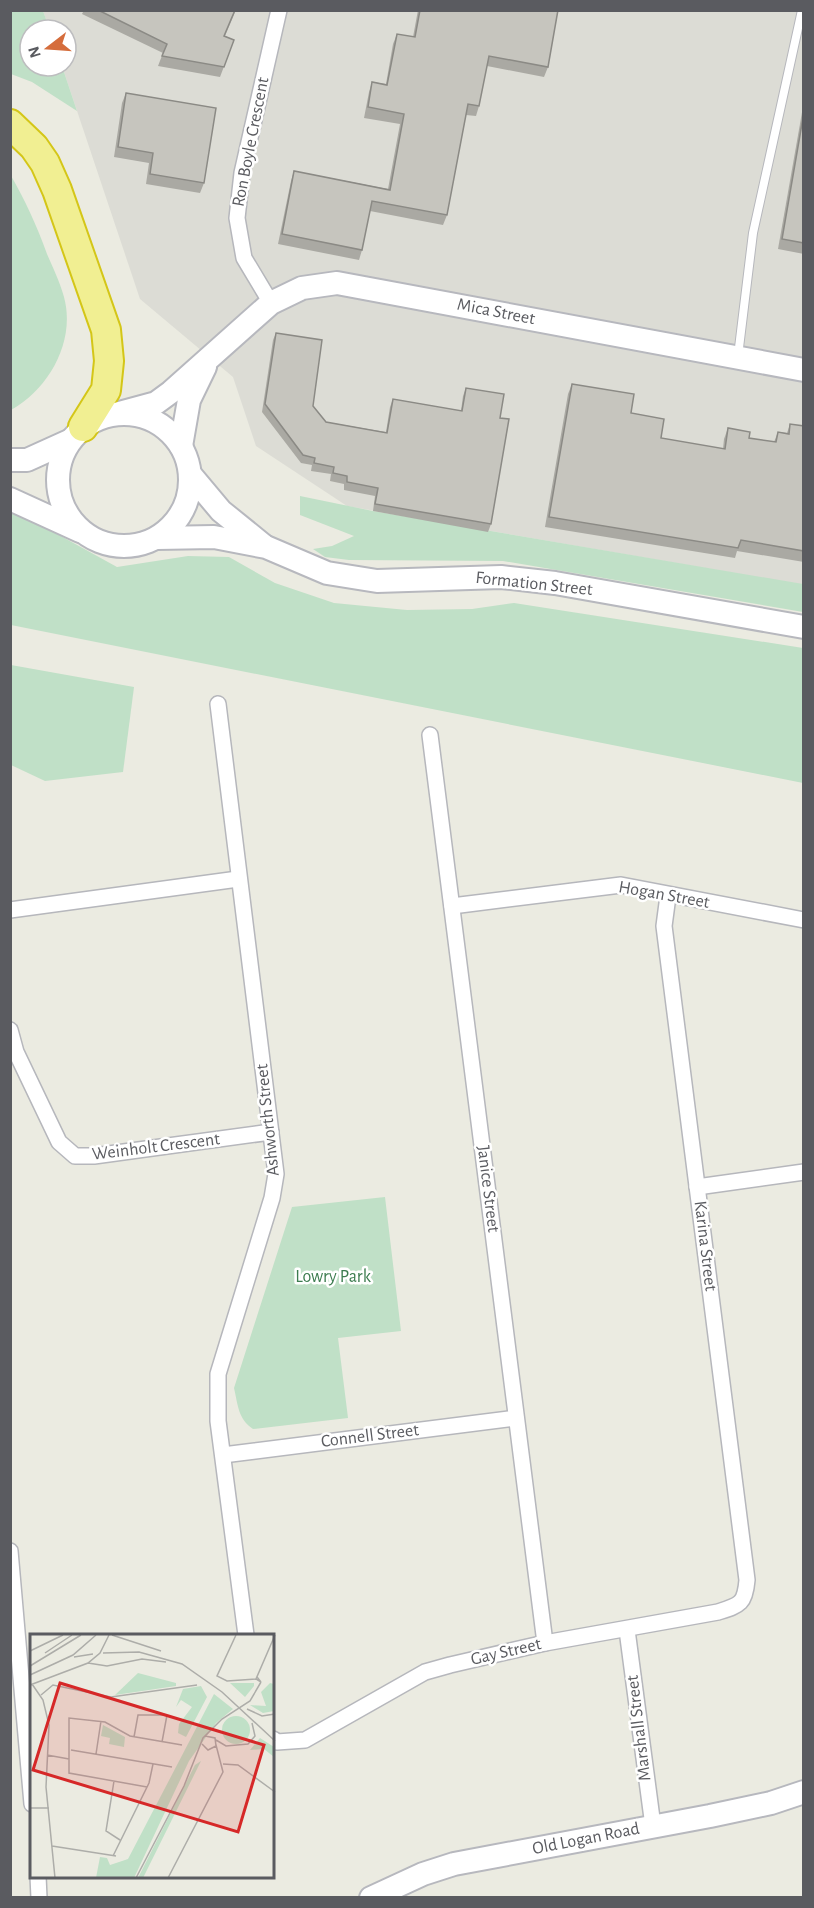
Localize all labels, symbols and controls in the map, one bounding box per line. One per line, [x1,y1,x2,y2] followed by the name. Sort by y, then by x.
[18,18,78,78] north arrow
[25,44,44,60] text: N
[230,75,272,208] street label: Ron Boyle Crescent
[456,296,537,328] street label: Mica Street
[475,569,594,599] street label: Formation Street
[617,878,711,912] street label: Hogan Street
[253,1063,283,1177] street label: Ashworth Street
[91,1130,221,1164] street label: Weinholt Crescent
[474,1144,502,1234] street label: Janice Street
[691,1200,720,1292] street label: Karina Street
[295,1268,372,1286] park label: Lowry Park
[320,1421,420,1451] street label: Connell Street
[30,1634,274,1878] inset map
[469,1635,543,1669] street label: Gay Street
[624,1674,654,1782] street label: Marshall Street
[531,1820,641,1858] street label: Old Logan Road

